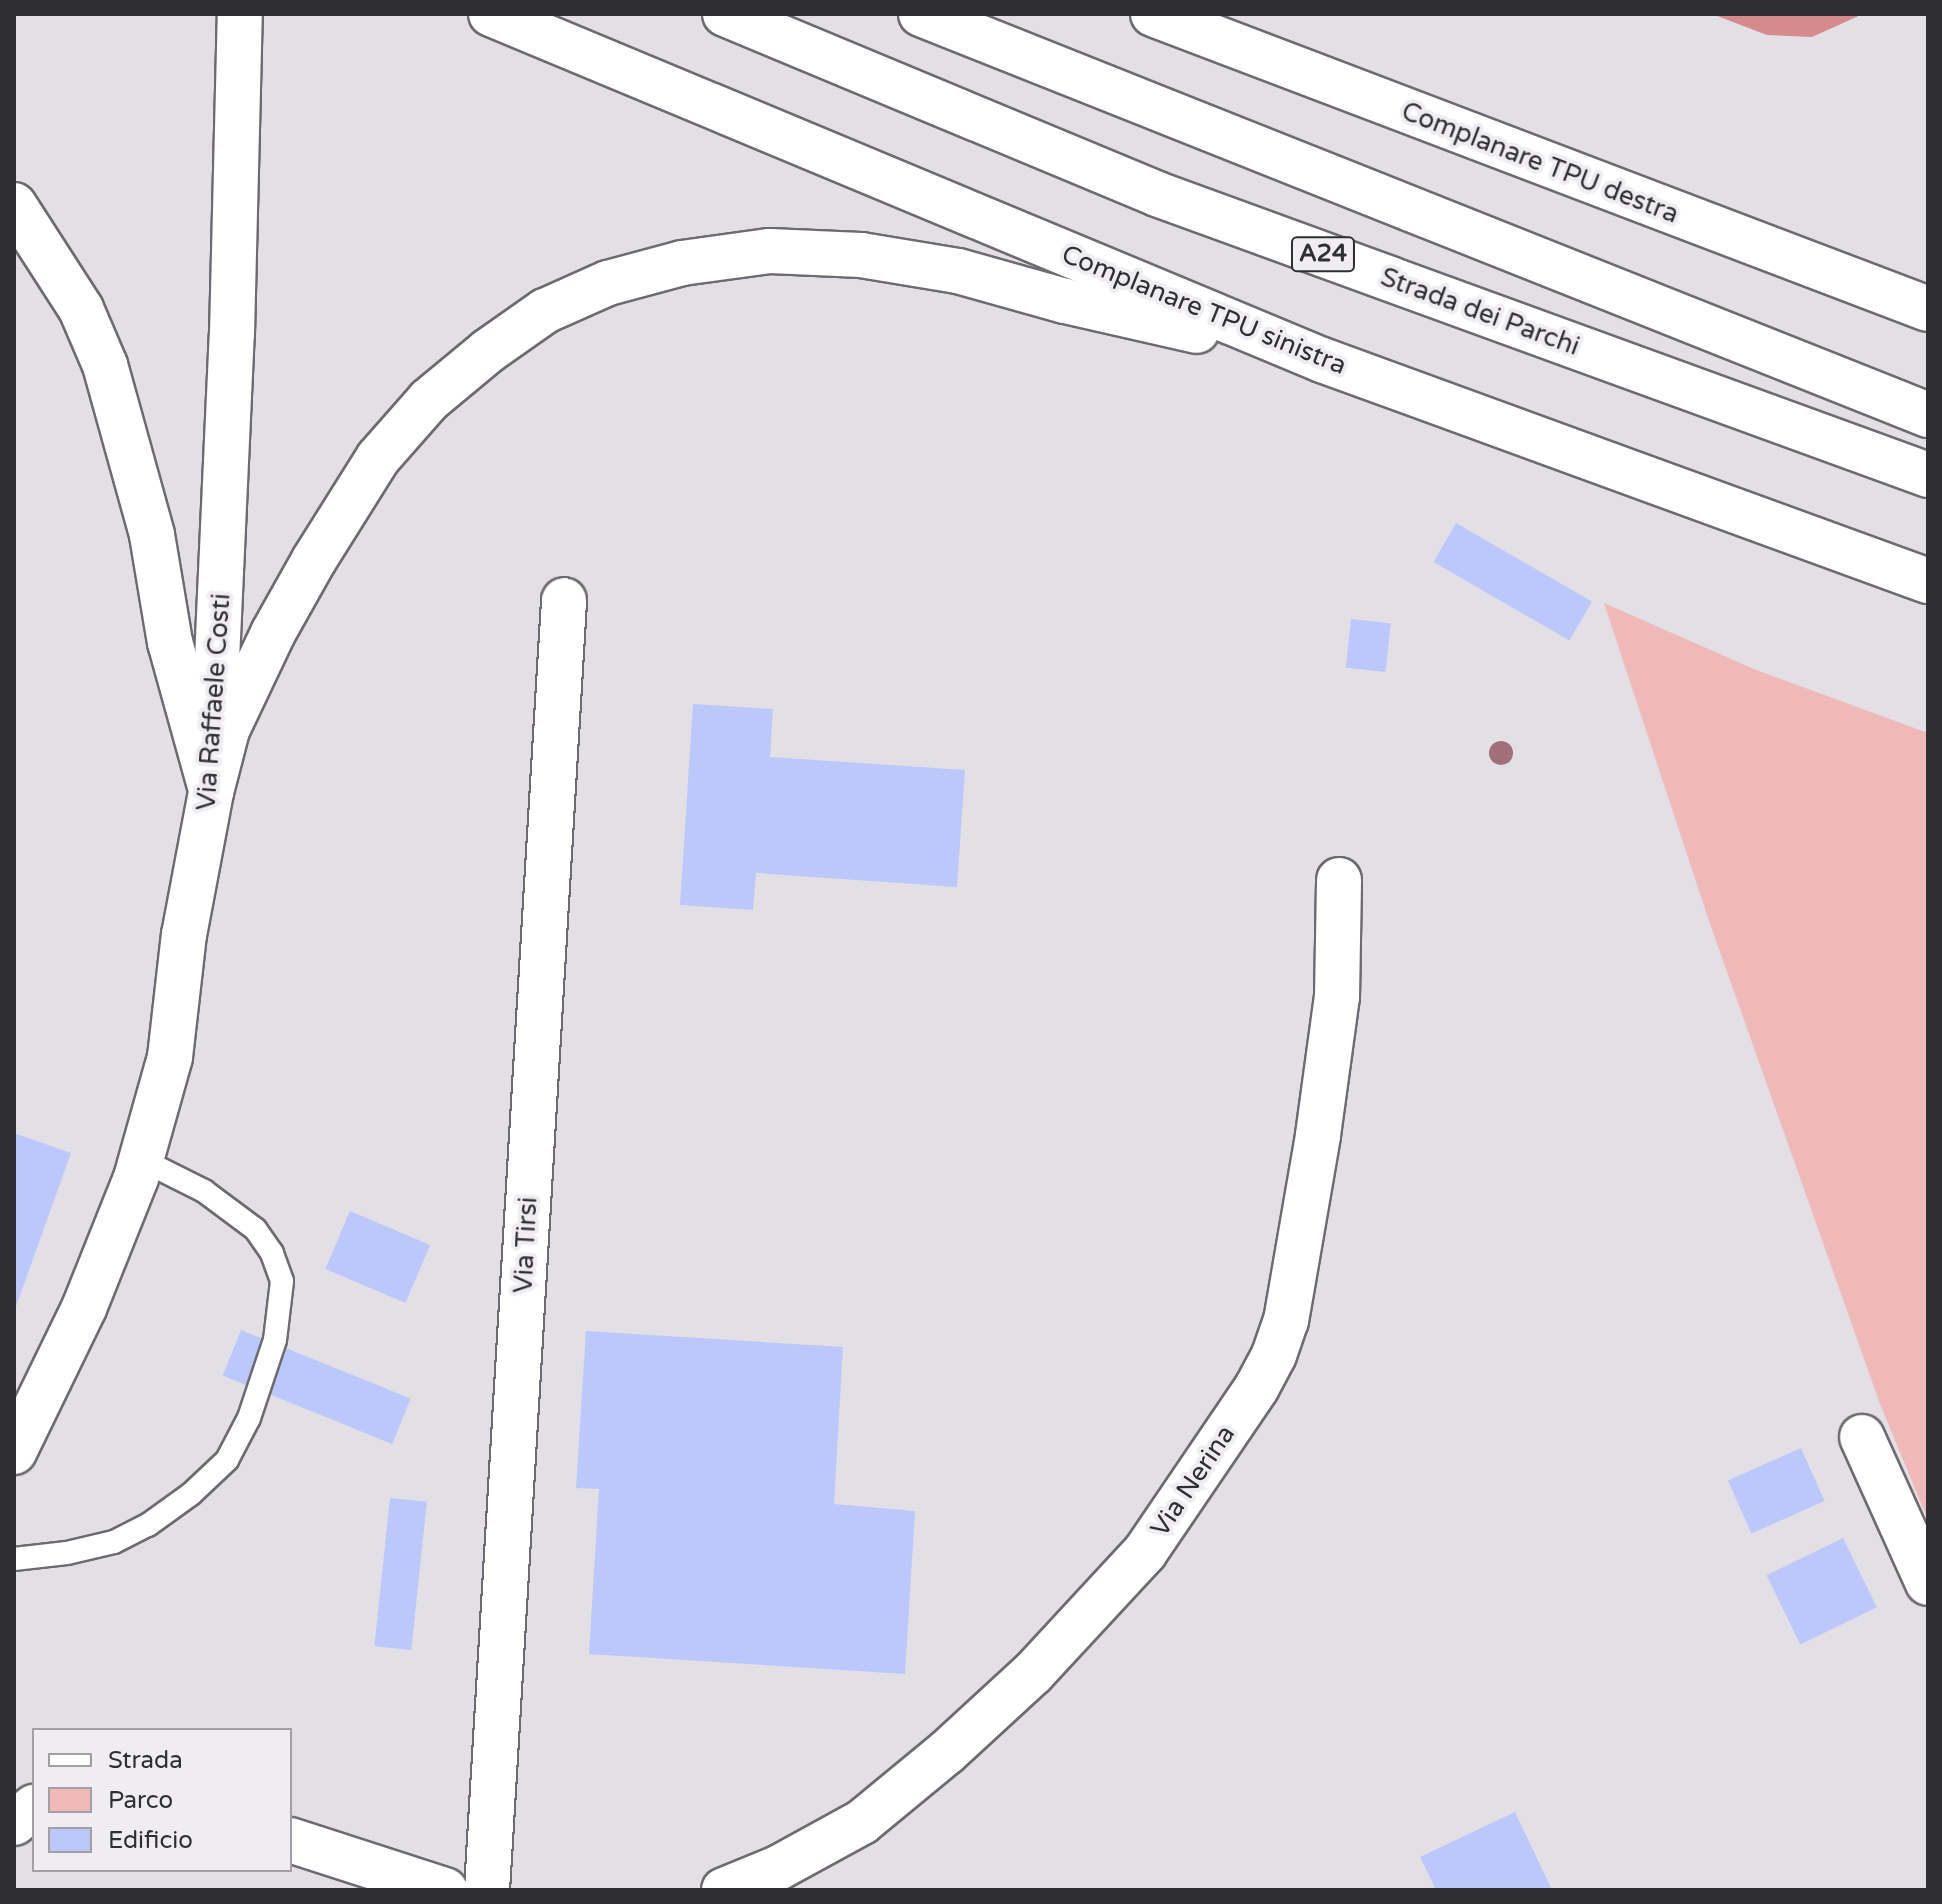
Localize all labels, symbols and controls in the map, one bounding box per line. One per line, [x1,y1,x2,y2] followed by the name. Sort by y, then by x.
[1397,96,1683,230] street label: Complanare TPU destra
[1289,234,1357,274] road number: A24
[1057,239,1351,381] street label: Complanare TPU sinistra
[1376,262,1584,362] street label: Strada dei Parchi
[191,592,237,812] street label: Via Raffaele Costi
[508,1196,544,1294] street label: Via Tirsi
[1144,1419,1242,1543] street label: Via Nerina
[32,1728,292,1872] legend
[108,1746,183,1775] text: Strada
[108,1786,173,1815] text: Parco
[108,1826,193,1855] text: Edificio

